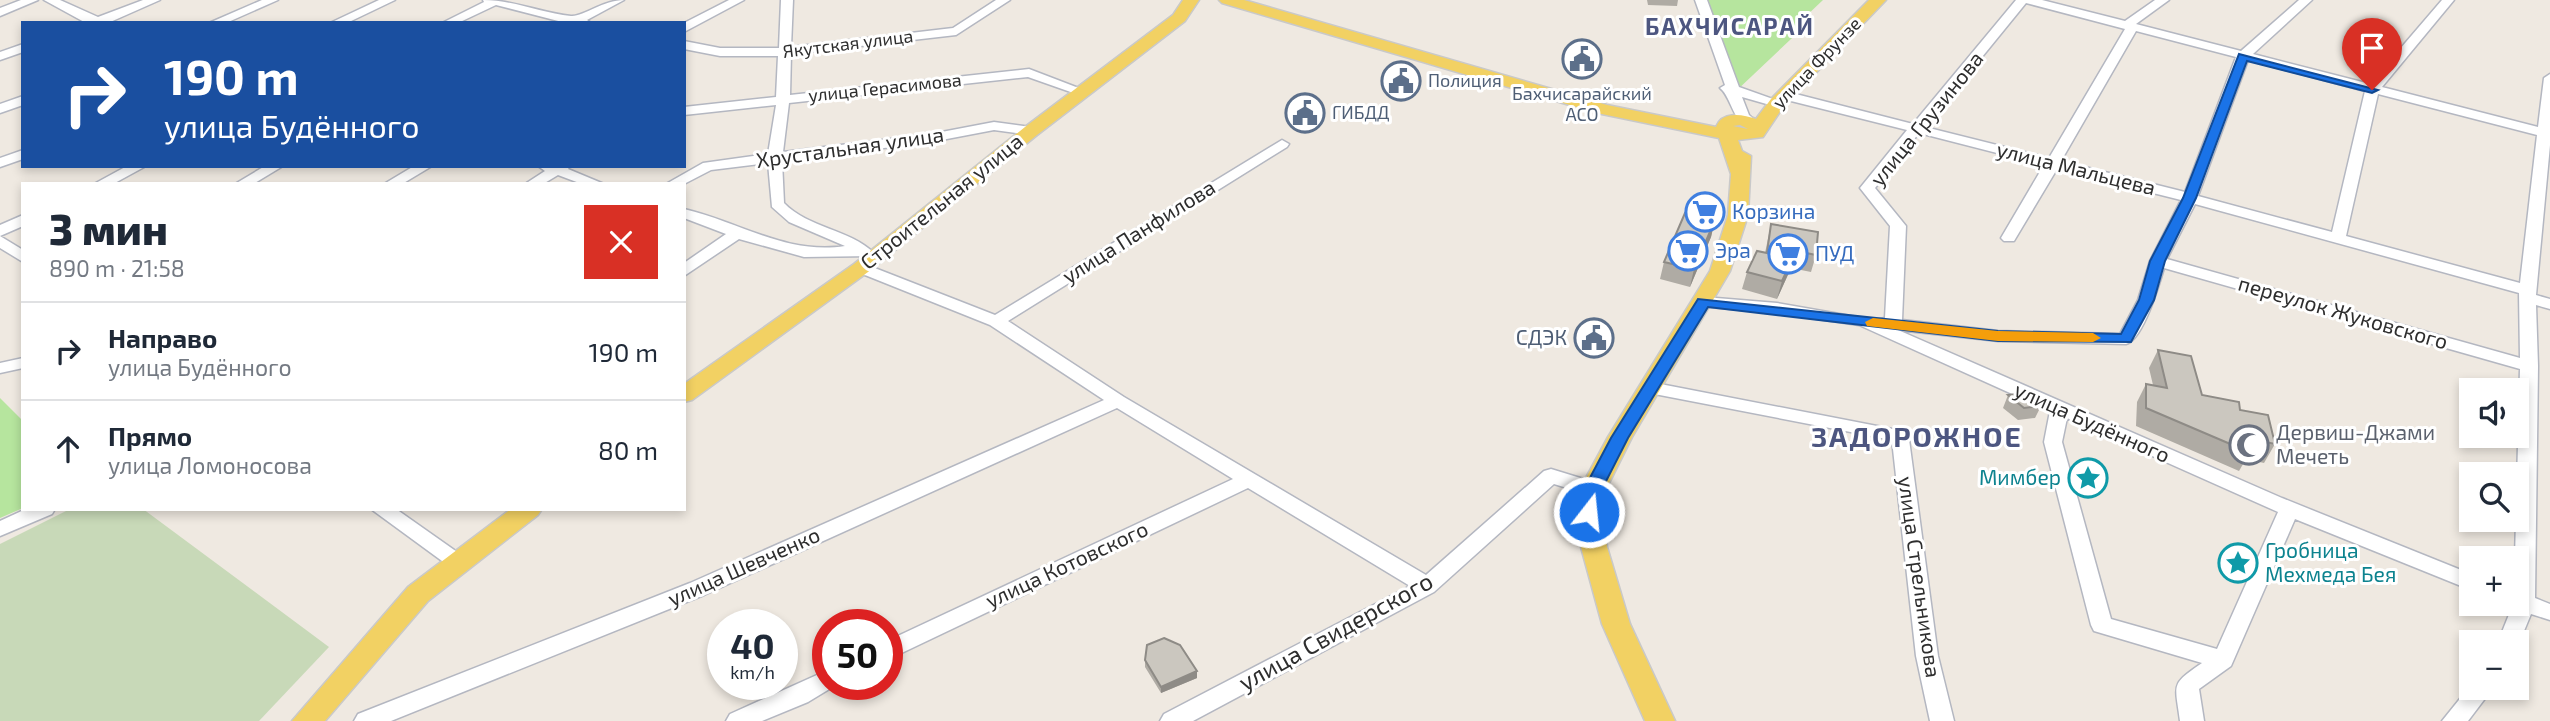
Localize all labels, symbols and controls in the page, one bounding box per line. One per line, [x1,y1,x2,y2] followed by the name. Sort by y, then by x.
[1645,12,1815,40] district label: БАХЧИСАРАЙ
[1767,12,1865,112] street label: улица Фрунзе
[2342,18,2402,90] pin
[781,24,914,62] street label: Якутская улица
[2353,29,2391,67] icon: arrive
[1561,38,1603,80] public building icon: Бахчисарайский АСО
[164,46,299,105] text: 190 m
[1864,46,1988,191] street label: улица Грузинова
[49,49,140,140] icon: right
[1380,60,1422,102] public building icon: Полиция
[807,68,963,106] street label: улица Герасимова
[1428,69,1502,91] place label: Полиция
[1512,82,1652,125] place label: Бахчисарайский АСО
[1284,92,1326,134] public building icon: ГИБДД
[1332,101,1390,123] place label: ГИБДД
[164,106,419,144] text: улица Будённого
[754,121,945,173] street label: Хрустальная улица
[855,128,1028,275] street label: Строительная улица
[1994,136,2158,200] street label: улица Мальцева
[1057,174,1220,289] street label: улица Панфилова
[1684,191,1726,233] supermarket icon: Корзина
[1732,198,1815,223] place label: Корзина
[49,203,168,253] text: 3 мин
[584,205,658,279] button: close
[1667,230,1709,272] supermarket icon: Эра
[1767,233,1809,275] supermarket icon: ПУД
[1715,237,1751,262] place label: Эра
[1815,240,1854,265] place label: ПУД
[49,254,185,282] text: 890 m · 21:58
[2235,270,2451,354] street label: переулок Жуковского
[1573,317,1615,359] public building icon: СДЭК
[108,322,217,353] text: Направо
[1516,324,1567,349] place label: СДЭК
[49,332,87,370] icon: right
[589,336,658,367] text: 190 m
[108,353,292,381] text: улица Будённого
[2011,376,2174,468] street label: улица Будённого
[2459,378,2529,700] map controls
[2459,378,2529,448] button: sound
[1811,419,2023,453] district label: ЗАДОРОЖНОЕ
[2276,419,2435,468] place label: Дервиш-Джами Мечеть
[108,420,192,451] text: Прямо
[2228,424,2270,466] mosque icon: Дервиш-Джами Мечеть
[49,430,87,468] icon: ahead
[598,434,658,465] text: 80 m
[108,451,312,479] text: улица Ломоносова
[2067,457,2109,499] place icon: Мимбер
[2459,462,2529,532] button: search
[1979,464,2061,489] place label: Мимбер
[1552,475,1626,549] position arrow
[1893,475,1947,679] street label: улица Стрельникова
[981,515,1152,613] street label: улица Котовского
[664,521,824,611] street label: улица Шевченко
[2265,537,2396,586] place label: Гробница Мехмеда Бея
[2217,542,2259,584] place icon: Гробница Мехмеда Бея
[2459,546,2529,616] button: +
[1233,565,1438,697] street label: улица Свидерского
[812,609,903,700] speed limit sign: 50
[730,624,775,666] text: 40
[2459,630,2529,700] button: −
[730,661,775,683] text: km/h

